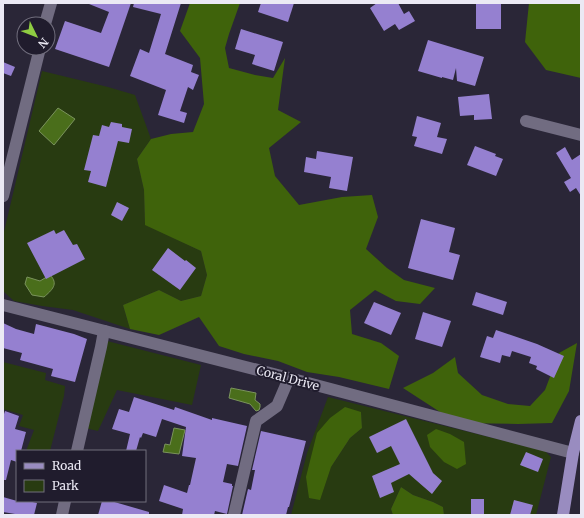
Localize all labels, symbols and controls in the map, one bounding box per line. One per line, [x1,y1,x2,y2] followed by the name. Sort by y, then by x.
[16,16,56,56] north arrow
[35,35,51,51] text: N
[255,362,321,394] street label: Coral Drive
[16,450,146,502] legend
[52,458,81,473] text: Road
[52,478,79,493] text: Park

